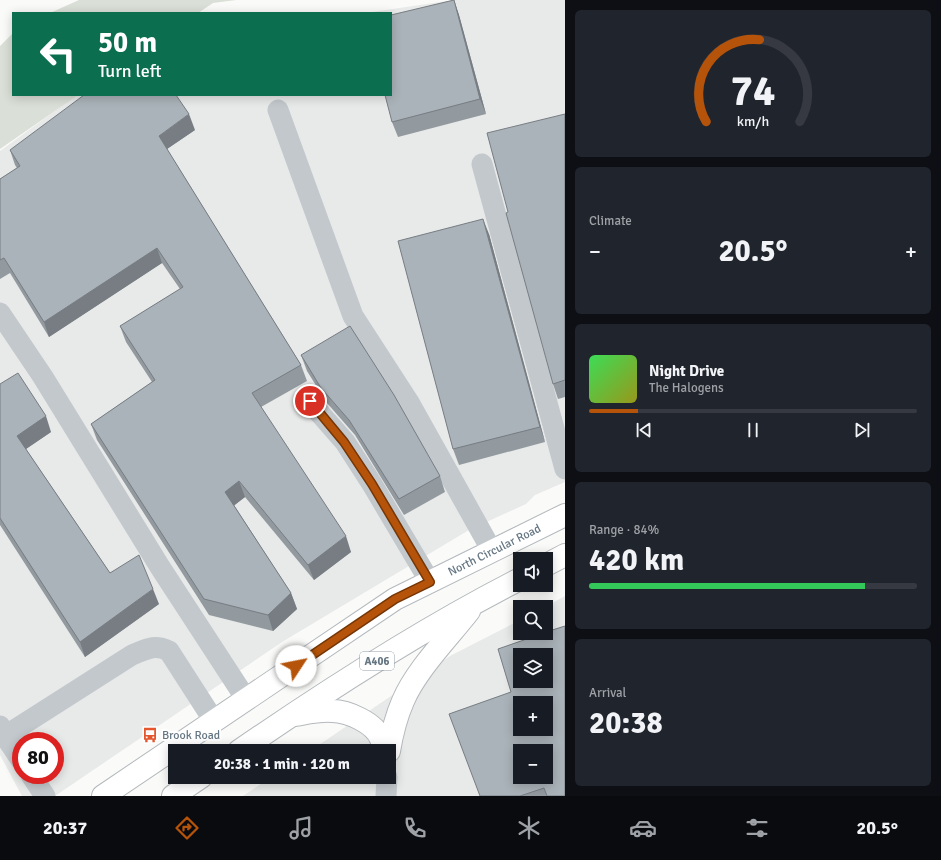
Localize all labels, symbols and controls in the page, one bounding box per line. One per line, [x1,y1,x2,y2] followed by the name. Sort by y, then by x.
[98,26,157,60] text: 50 m
[32,28,84,80] icon: left
[98,60,161,82] text: Turn left
[731,65,775,116] text: 74
[737,112,769,129] text: km/h
[589,213,632,229] text: Climate
[718,233,788,270] text: 20.5°
[589,238,601,265] text: −
[905,238,917,265] text: +
[649,362,724,380] text: Night Drive
[649,380,724,396] text: The Halogens
[293,384,327,418] pin
[299,390,321,412] icon: arrive
[633,419,655,441] icon: previous
[742,419,764,441] icon: pause
[851,419,873,441] icon: next
[446,521,544,580] street label: North Circular Road
[589,522,659,538] text: Range · 84%
[589,542,684,579] text: 420 km
[513,552,553,784] map controls
[513,552,553,592] button: sound
[513,600,553,640] button: search
[275,645,317,687] position arrow
[513,648,553,688] button: layers
[360,652,394,670] road number: A406
[589,685,626,701] text: Arrival
[513,696,553,736] button: +
[589,705,663,742] text: 20:38
[141,726,159,744] bus stop icon: Brook Road
[162,728,220,743] place label: Brook Road
[12,732,64,784] speed limit sign: 80
[513,744,553,784] button: −
[214,755,350,773] text: 20:38 · 1 min · 120 m
[173,814,201,842] icon: directions
[287,814,315,842] icon: music
[401,814,429,842] icon: phone
[515,814,543,842] icon: climate
[629,814,657,842] icon: car
[743,814,771,842] icon: filters
[43,817,87,839] text: 20:37
[856,817,898,839] text: 20.5°

